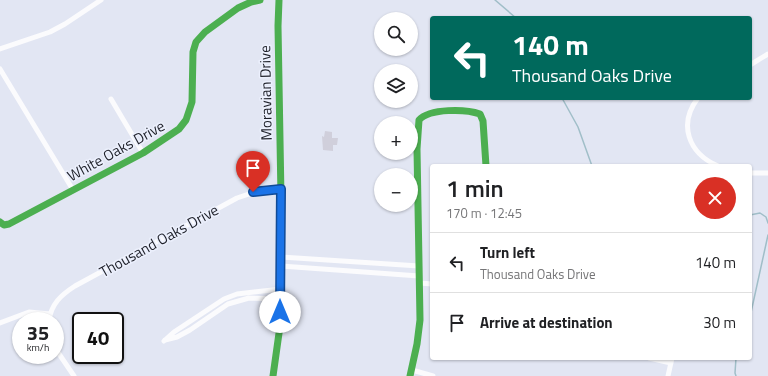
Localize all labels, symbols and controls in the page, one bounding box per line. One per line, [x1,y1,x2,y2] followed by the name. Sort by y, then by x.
[374,12,418,212] map controls
[374,12,418,56] button: search
[512,23,589,66] text: 140 m
[446,32,498,84] icon: left
[253,45,278,141] street label: Moravian Drive
[512,62,672,89] text: Thousand Oaks Drive
[374,64,418,108] button: layers
[63,114,169,187] street label: White Oaks Drive
[374,116,418,160] button: +
[236,151,270,192] pin
[242,157,264,179] icon: arrive
[374,168,418,212] button: −
[446,170,504,206] text: 1 min
[694,177,736,219] button: close
[95,198,223,283] street label: Thousand Oaks Drive
[446,203,522,223] text: 170 m · 12:45
[480,241,535,264] text: Turn left
[695,251,736,274] text: 140 m
[446,252,468,274] icon: left
[480,264,596,284] text: Thousand Oaks Drive
[259,291,301,333] position arrow
[480,311,613,334] text: Arrive at destination
[703,311,736,334] text: 30 m
[72,312,124,364] speed limit sign: 40
[446,312,468,334] icon: arrive
[27,317,49,348] text: 35
[27,340,49,355] text: km/h

